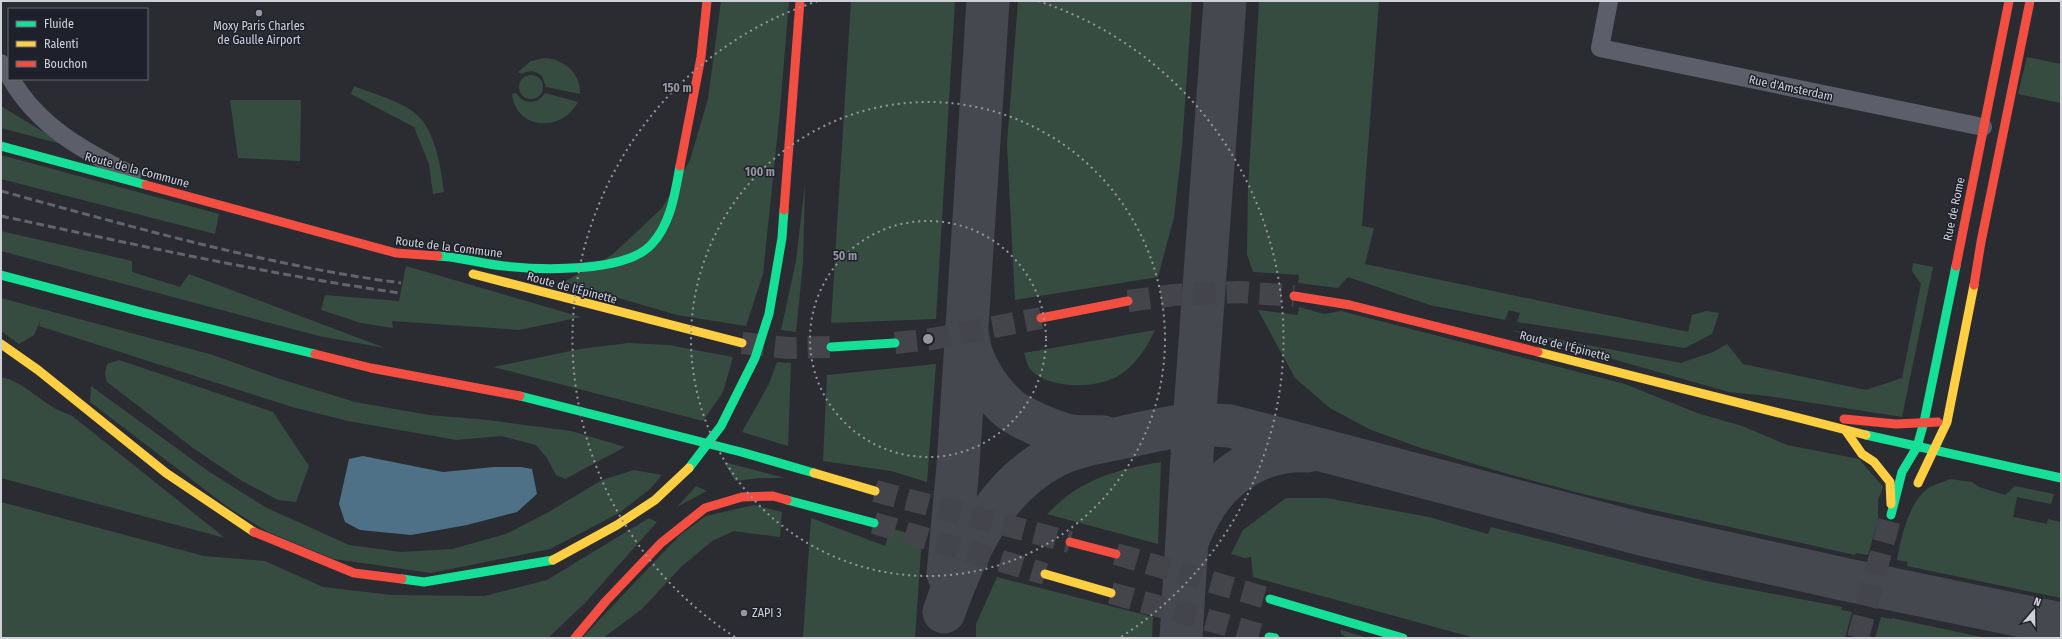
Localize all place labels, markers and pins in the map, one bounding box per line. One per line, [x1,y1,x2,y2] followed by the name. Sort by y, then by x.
[254,8,264,18] marker: Moxy Paris Charles de Gaulle Airport
[213,19,305,47] place label: Moxy Paris Charles de Gaulle Airport
[921,332,935,346] centre of rings
[752,606,782,620] place label: ZAPI 3
[739,608,749,618] marker: ZAPI 3

